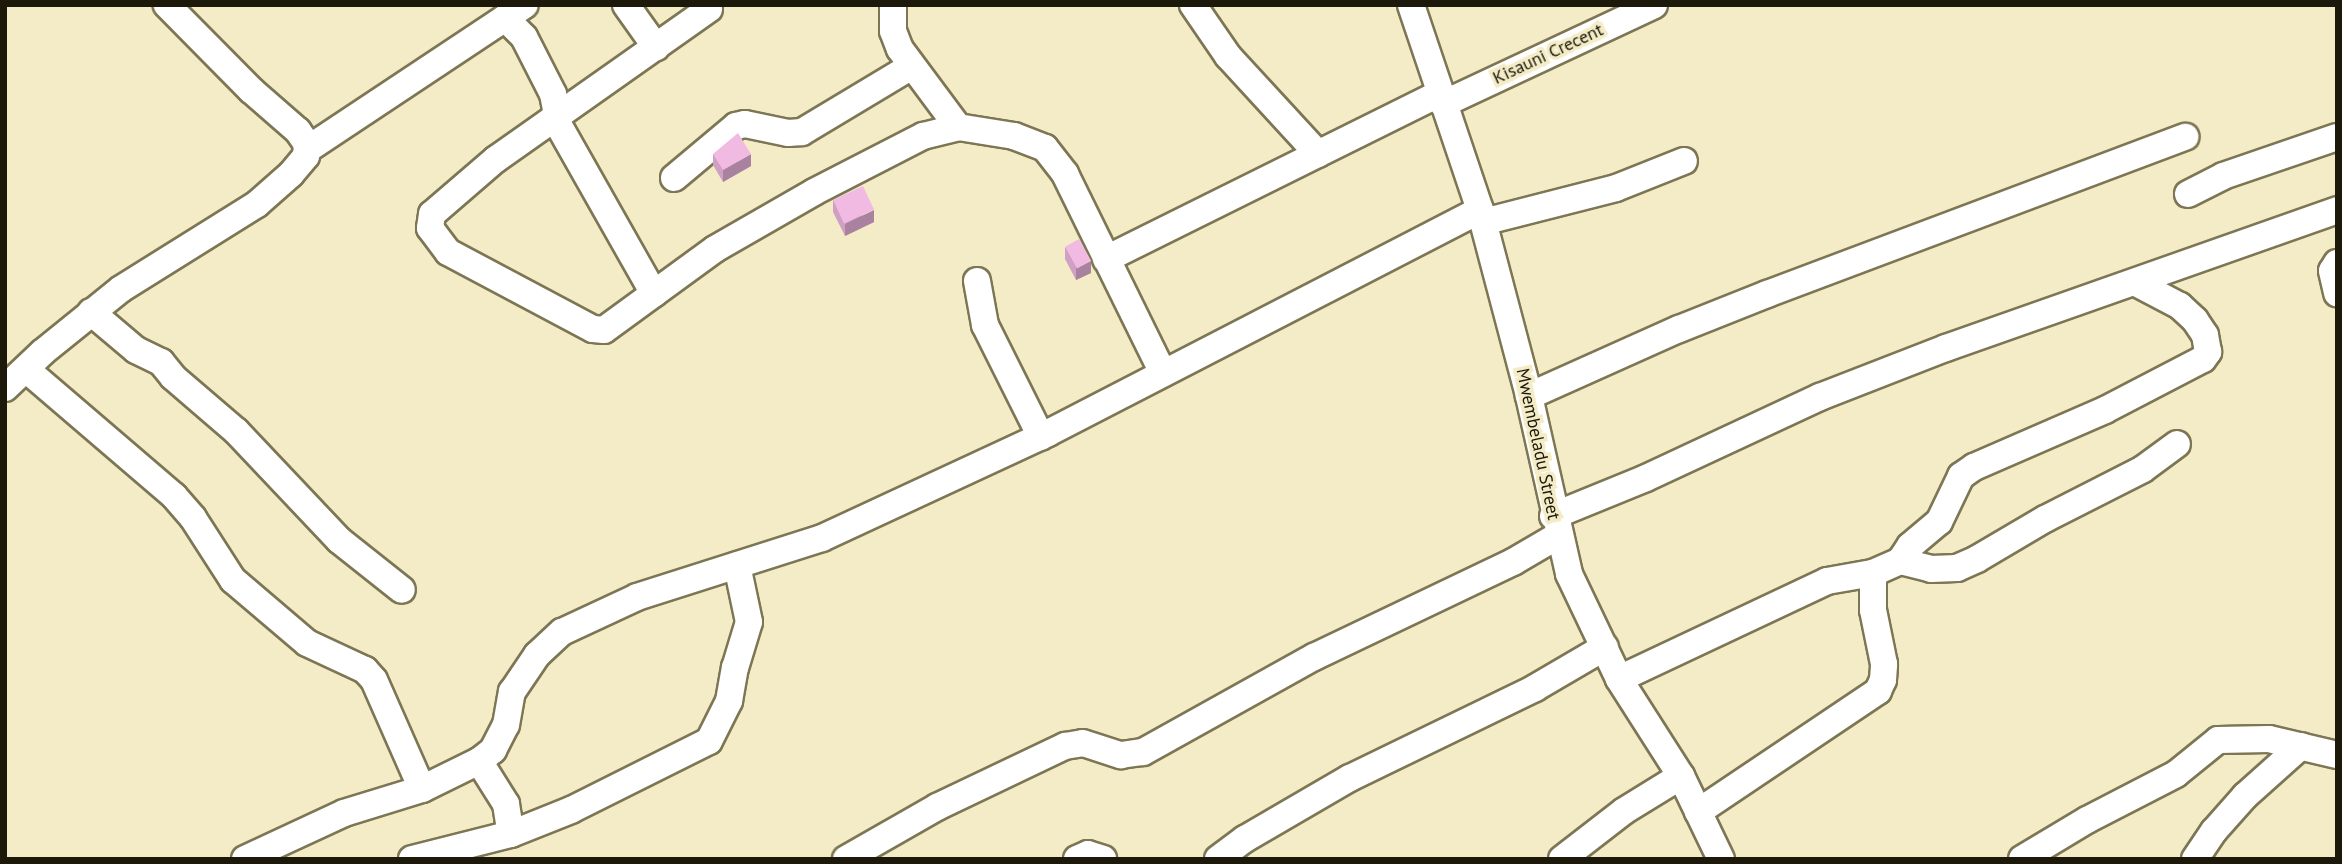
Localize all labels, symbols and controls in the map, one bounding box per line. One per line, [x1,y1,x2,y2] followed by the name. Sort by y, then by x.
[1489,19,1607,89] street label: Kisauni Crecent
[1511,366,1565,522] street label: Mwembeladu Street

